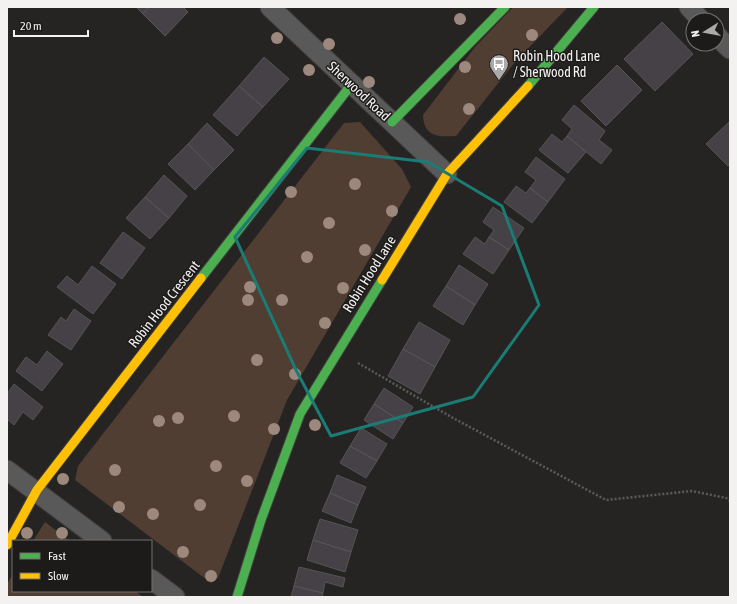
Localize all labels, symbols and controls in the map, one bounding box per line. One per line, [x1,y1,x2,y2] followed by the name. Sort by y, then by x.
[14,12,88,38] scale bar
[685,12,725,52] north arrow
[20,19,42,33] text: 20 m
[689,30,702,38] text: N
[513,48,600,80] place label: Robin Hood Lane / Sherwood Rd
[488,53,510,81] bus stop icon: Robin Hood Lane / Sherwood Rd
[324,58,394,124] street label: Sherwood Road
[339,233,399,315] street label: Robin Hood Lane
[125,257,203,351] street label: Robin Hood Crescent
[12,540,152,592] legend
[48,549,66,563] text: Fast
[48,569,69,583] text: Slow

